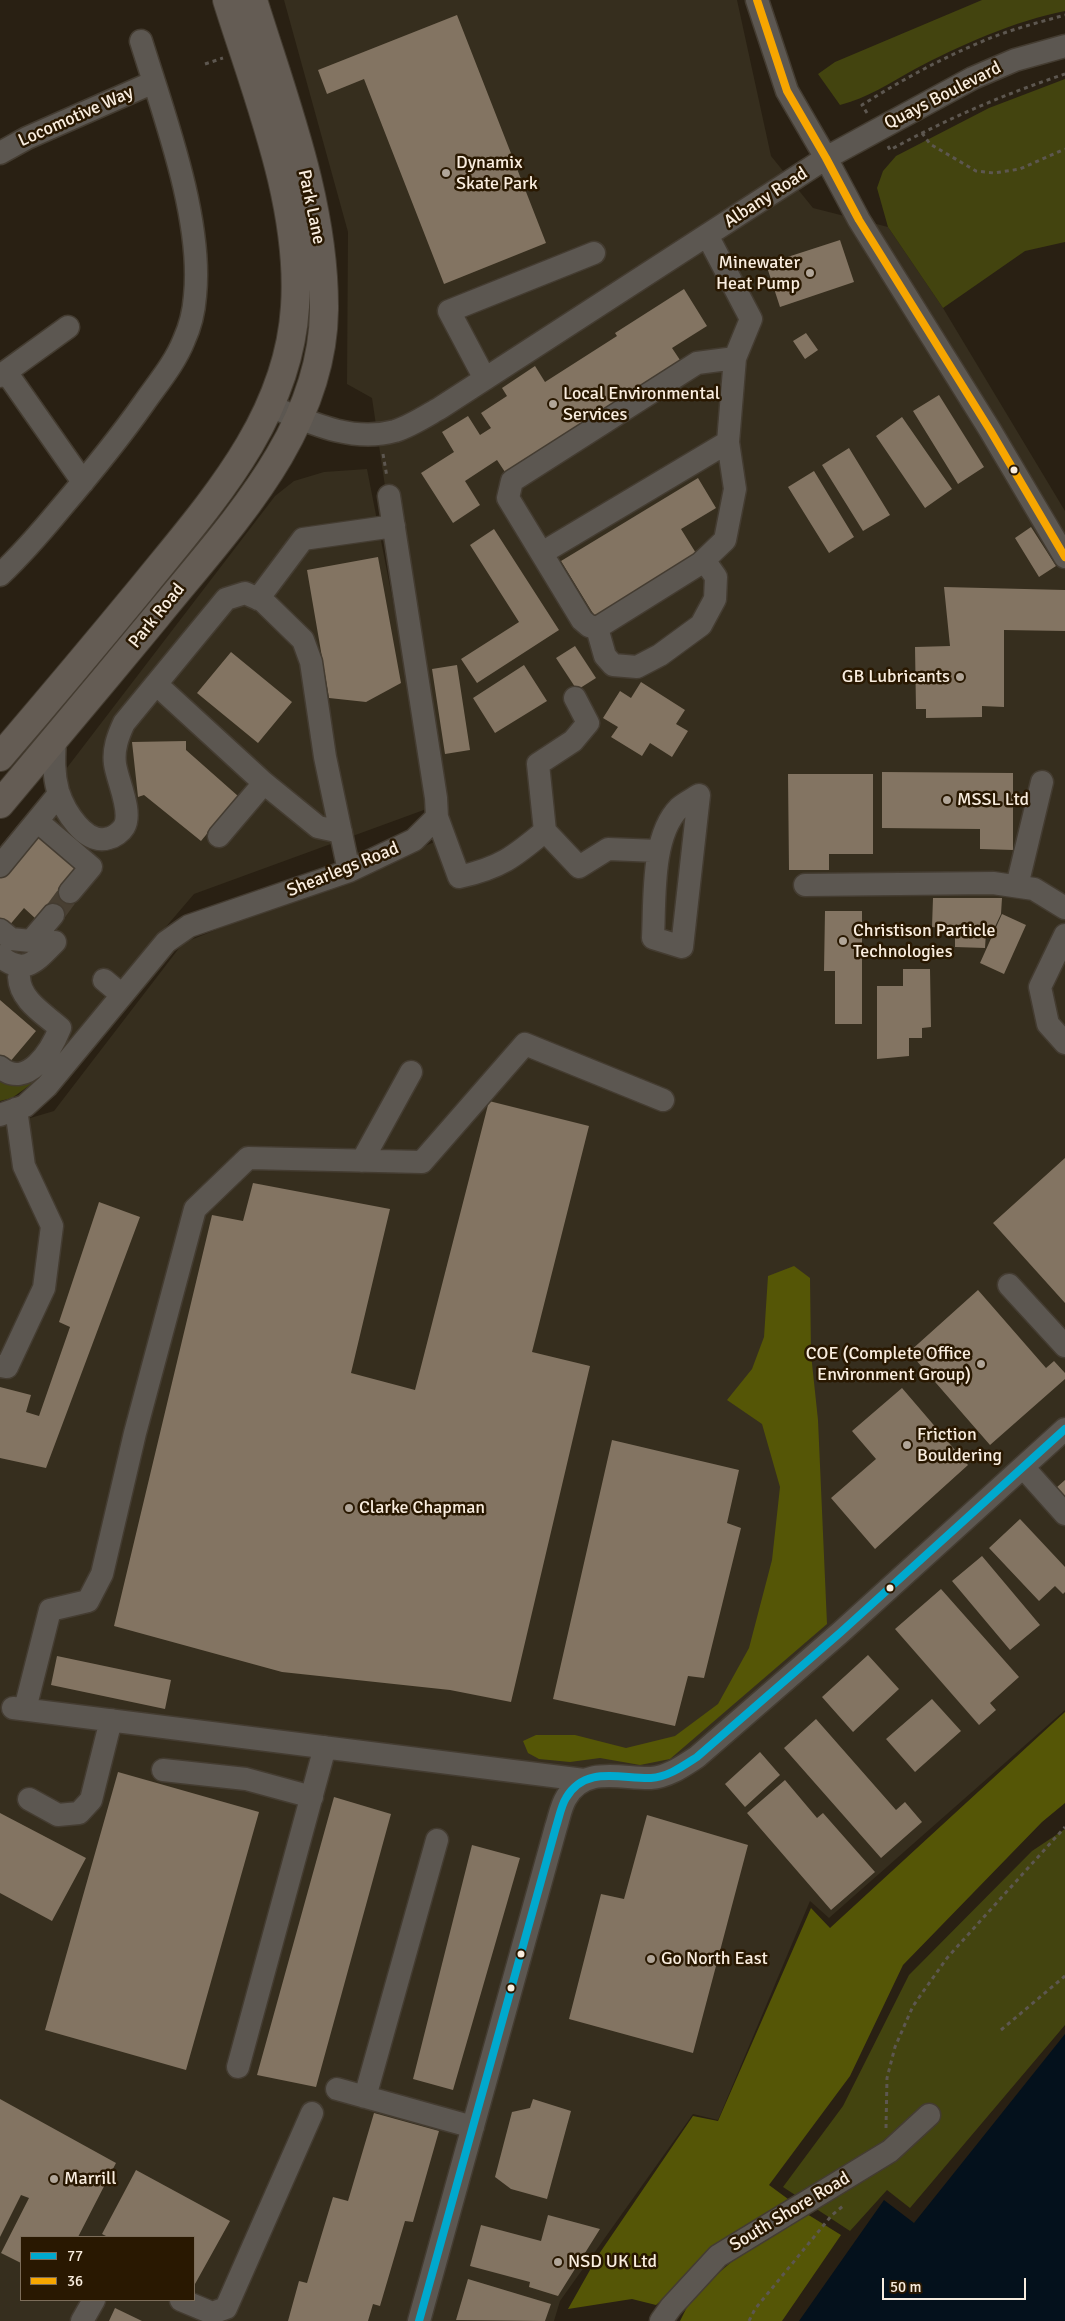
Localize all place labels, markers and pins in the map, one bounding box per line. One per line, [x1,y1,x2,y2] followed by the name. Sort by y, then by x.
[456,152,538,194] place label: Dynamix Skate Park
[440,167,452,179] marker: Dynamix Skate Park
[716,252,800,294] place label: Minewater Heat Pump
[804,267,816,279] marker: Minewater Heat Pump
[563,383,720,426] place label: Local Environmental Services
[547,398,559,410] marker: Local Environmental Services
[1009,465,1019,475] unlabelled marker
[842,666,950,688] place label: GB Lubricants
[954,671,966,683] marker: GB Lubricants
[957,789,1029,811] place label: MSSL Ltd
[941,794,953,806] marker: MSSL Ltd
[853,920,996,962] place label: Christison Particle Technologies
[837,935,849,947] marker: Christison Particle Technologies
[806,1343,971,1386] place label: COE (Complete Office Environment Group)
[975,1358,987,1370] marker: COE (Complete Office Environment Group)
[917,1424,1002,1466] place label: Friction Bouldering
[901,1439,913,1451] marker: Friction Bouldering
[359,1497,485,1519] place label: Clarke Chapman
[343,1502,355,1514] marker: Clarke Chapman
[885,1583,895,1593] unlabelled marker
[661,1948,768,1970] place label: Go North East
[516,1949,526,1959] unlabelled marker
[645,1953,657,1965] marker: Go North East
[506,1983,516,1993] unlabelled marker
[64,2168,116,2190] place label: Marrill
[48,2173,60,2185] marker: Marrill
[568,2251,657,2273] place label: NSD UK Ltd
[552,2256,564,2268] marker: NSD UK Ltd

